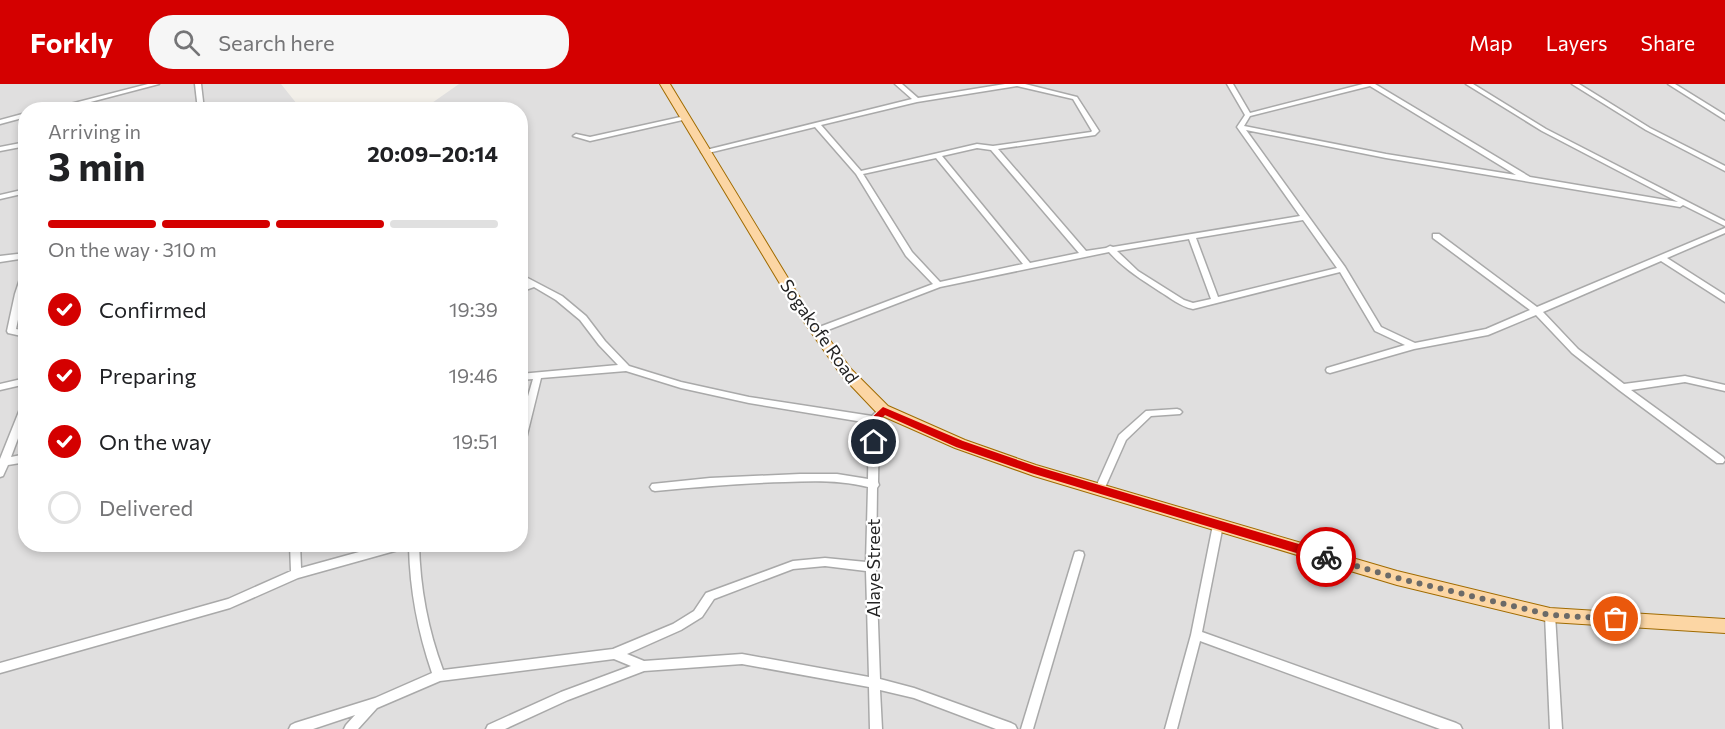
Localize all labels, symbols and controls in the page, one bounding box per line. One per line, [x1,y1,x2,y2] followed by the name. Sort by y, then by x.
[149,15,569,69] search box
[30,25,113,59] text: Forkly
[170,26,203,59] icon: search
[218,29,335,56] text: Search here
[1469,30,1513,55] text: Map
[1546,30,1608,55] text: Layers
[1641,30,1695,55] text: Share
[48,119,141,143] text: Arriving in
[367,140,498,167] text: 20:09–20:14
[48,141,146,189] text: 3 min
[48,237,217,261] text: On the way · 310 m
[776,275,864,387] street label: Sogakofe Road
[48,293,81,326] icon: check
[99,296,206,323] text: Confirmed
[449,297,498,321] text: 19:39
[48,359,81,392] icon: check
[99,362,196,389] text: Preparing
[448,363,498,387] text: 19:46
[848,416,899,467] pin
[48,425,81,458] icon: check
[857,425,890,458] icon: home
[99,428,211,455] text: On the way
[453,429,498,453] text: 19:51
[99,494,193,521] text: Delivered
[862,518,884,618] street label: Alaye Street
[1296,527,1356,587] courier
[1310,541,1343,574] icon: bike
[1590,593,1641,644] pin
[1599,602,1632,635] icon: bag

